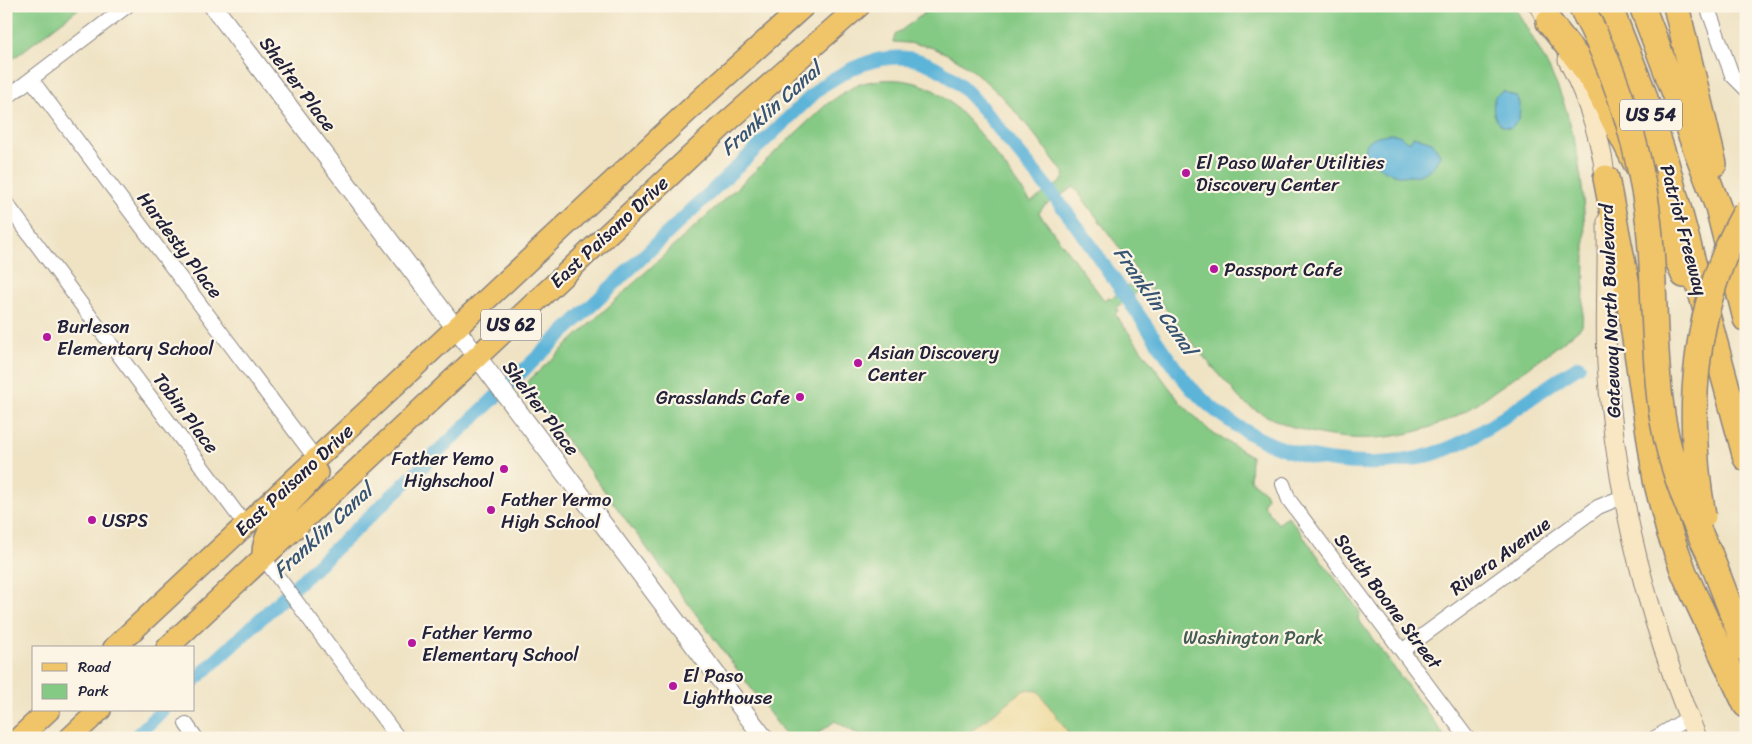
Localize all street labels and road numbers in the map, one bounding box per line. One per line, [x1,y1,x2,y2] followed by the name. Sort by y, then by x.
[251,29,345,139] street label: Shelter Place
[1620,100,1682,130] road number: US 54
[1651,161,1717,299] street label: Patriot Freeway
[542,167,677,296] street label: East Paisano Drive
[129,184,232,306] street label: Hardesty Place
[1590,202,1630,418] street label: Gateway North Boulevard
[481,310,541,340] road number: US 62
[494,353,588,463] street label: Shelter Place
[144,365,228,461] street label: Tobin Place
[227,415,362,544] street label: East Paisano Drive
[1442,508,1558,604] street label: Rivera Avenue
[1325,526,1451,678] street label: South Boone Street

